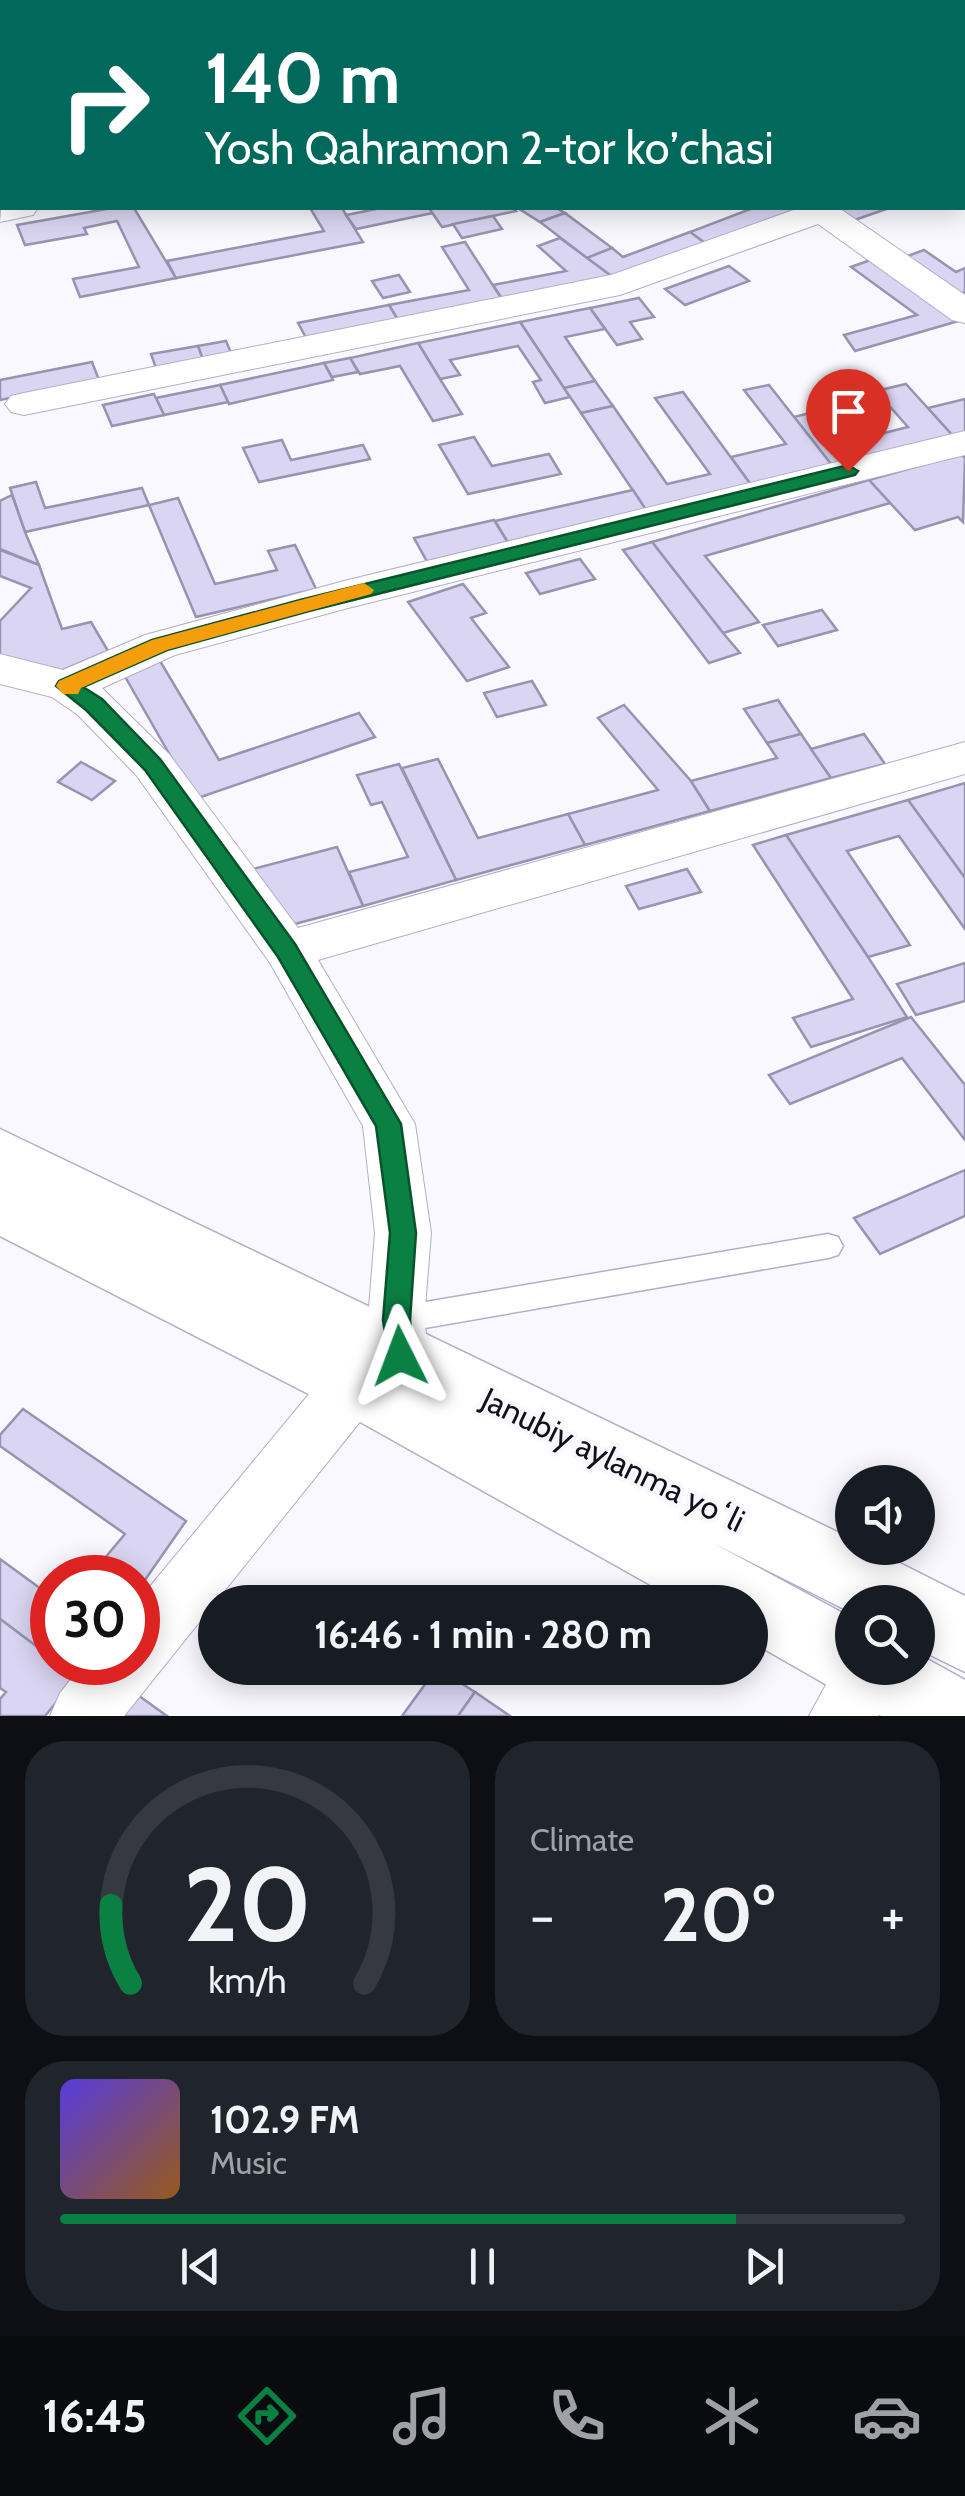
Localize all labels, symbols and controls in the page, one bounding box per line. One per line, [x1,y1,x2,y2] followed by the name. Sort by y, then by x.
[205,35,400,121] text: 140 m
[40,40,170,170] icon: right
[205,121,774,175] text: Yosh Qahramon 2-tor koʼchasi
[806,369,891,472] pin
[821,384,876,439] icon: arrive
[348,1304,452,1408] position arrow
[474,1378,751,1540] street label: Janubiy aylanma yoʻli
[835,1465,935,1685] map controls
[835,1465,935,1565] button: sound
[30,1555,160,1685] speed limit sign: 30
[835,1585,935,1685] button: search
[314,1611,652,1658] text: 16:46 · 1 min · 280 m
[530,1820,634,1859] text: Climate
[183,1841,312,1967] text: 20
[660,1869,775,1960] text: 20°
[530,1882,554,1949] text: −
[881,1882,905,1949] text: +
[208,1959,287,2002] text: km/h
[210,2096,360,2143] text: 102.9 FM
[210,2143,287,2182] text: Music
[173,2239,228,2294] icon: previous
[455,2239,510,2294] icon: pause
[737,2239,792,2294] icon: next
[232,2381,302,2451] icon: directions
[387,2381,457,2451] icon: music
[542,2381,612,2451] icon: phone
[697,2381,767,2451] icon: climate
[852,2381,922,2451] icon: car
[43,2389,147,2443] text: 16:45

